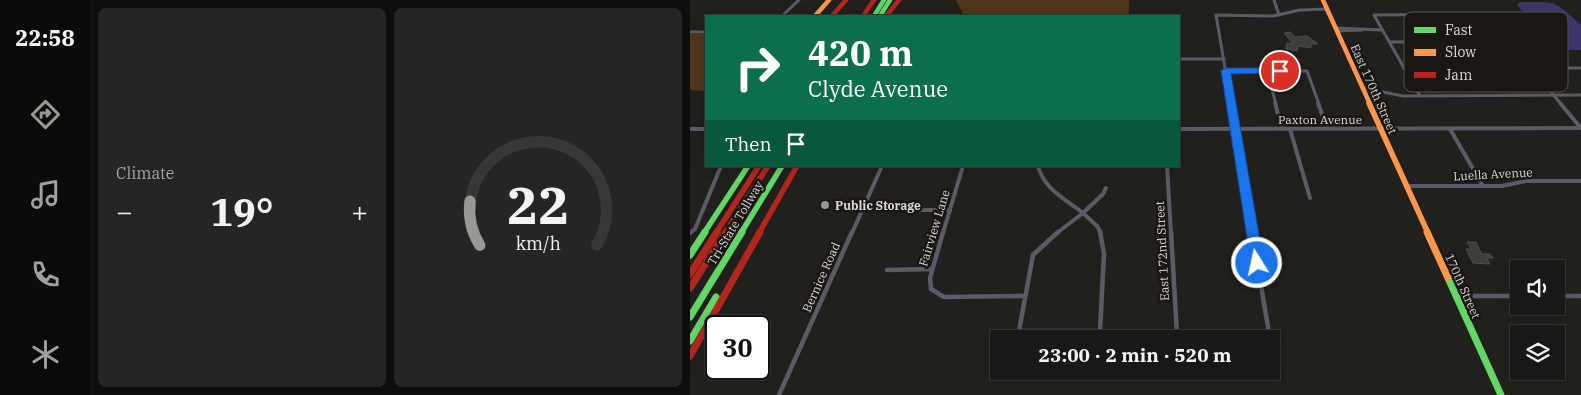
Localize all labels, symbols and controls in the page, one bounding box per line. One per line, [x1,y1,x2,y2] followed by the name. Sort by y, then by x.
[1404,12,1568,92] legend
[1445,21,1473,39] text: Fast
[15,23,75,52] text: 22:58
[808,30,913,76] text: 420 m
[725,35,790,100] icon: right
[1347,42,1401,136] street label: East 170th Street
[1445,43,1476,61] text: Slow
[1259,50,1301,92] pin
[1266,57,1294,85] icon: arrive
[1445,66,1472,84] text: Jam
[808,74,948,103] text: Clyde Avenue
[28,97,63,132] icon: directions
[1278,112,1362,127] street label: Paxton Avenue
[782,130,810,158] icon: arrive
[725,132,772,156] text: Then
[116,163,174,183] text: Climate
[1453,164,1533,184] street label: Luella Avenue
[507,171,569,238] text: 22
[28,177,63,212] icon: music
[704,178,766,268] street label: Tri-State Tollway
[210,187,274,236] text: 19°
[915,188,953,268] street label: Fairview Lane
[116,193,133,230] text: −
[351,193,368,230] text: +
[835,198,921,213] place label: Public Storage
[819,199,831,211] marker: Public Storage
[1152,201,1172,301] street label: East 172nd Street
[515,232,561,255] text: km/h
[1230,236,1282,288] position arrow
[799,240,843,314] street label: Bernice Road
[1442,251,1484,321] street label: 170th Street
[28,257,63,292] icon: phone
[1510,260,1565,380] map controls
[1510,260,1565,315] button: sound
[705,315,770,380] speed limit sign: 30
[1510,325,1565,380] button: layers
[28,337,63,372] icon: climate
[1039,343,1231,367] text: 23:00 · 2 min · 520 m

